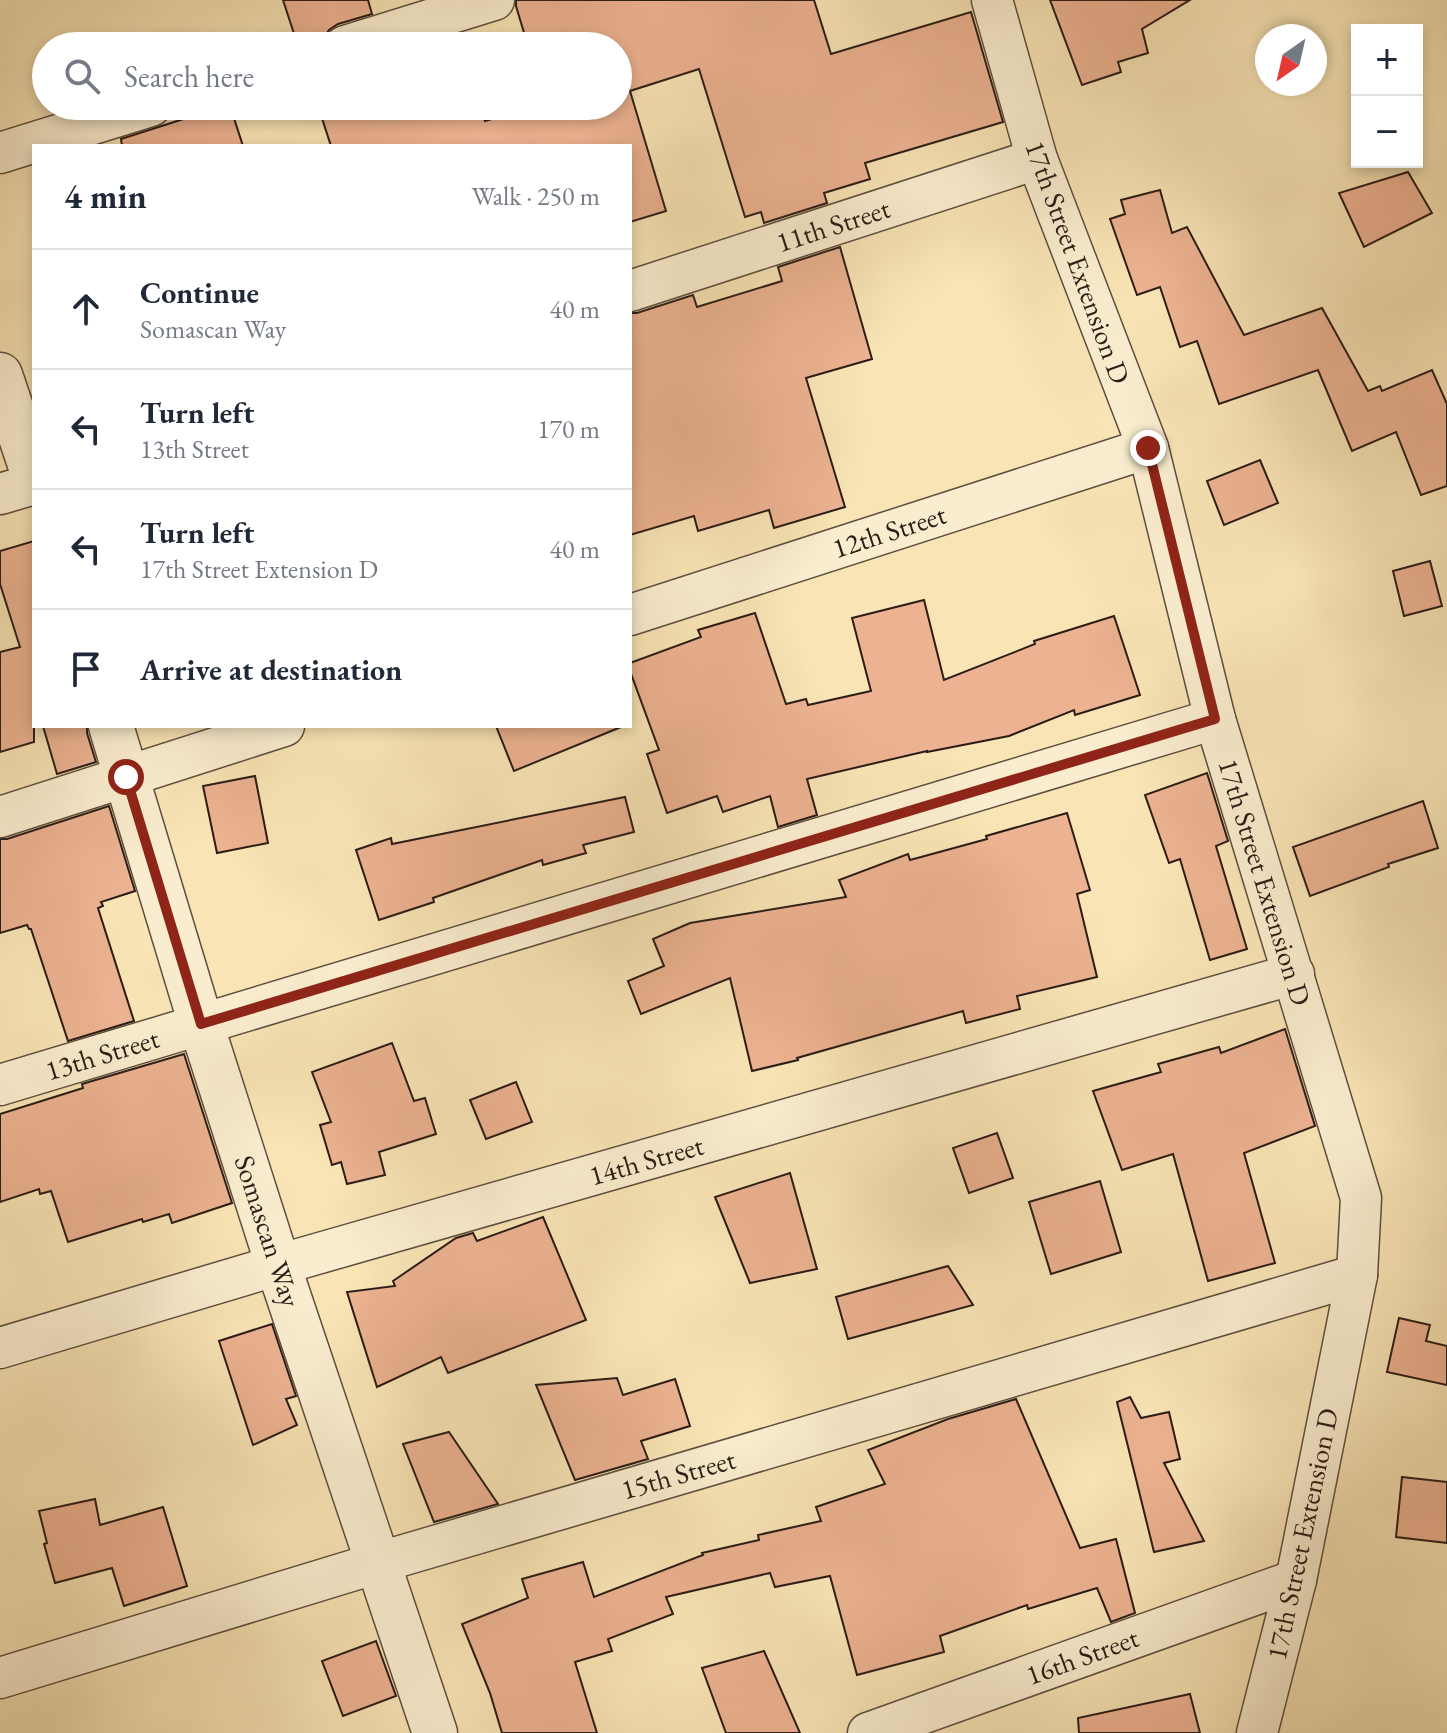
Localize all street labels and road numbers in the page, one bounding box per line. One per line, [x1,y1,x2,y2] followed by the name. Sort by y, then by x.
[1017,135,1139,389] street label: 17th Street Extension D
[772,190,894,260] street label: 11th Street
[828,496,950,566] street label: 12th Street
[1210,754,1320,1010] street label: 17th Street Extension D
[41,1020,164,1088] street label: 13th Street
[585,1126,707,1193] street label: 14th Street
[227,1151,310,1312] street label: Somascan Way
[1258,1405,1346,1663] street label: 17th Street Extension D
[617,1440,739,1507] street label: 15th Street
[1021,1619,1143,1693] street label: 16th Street

